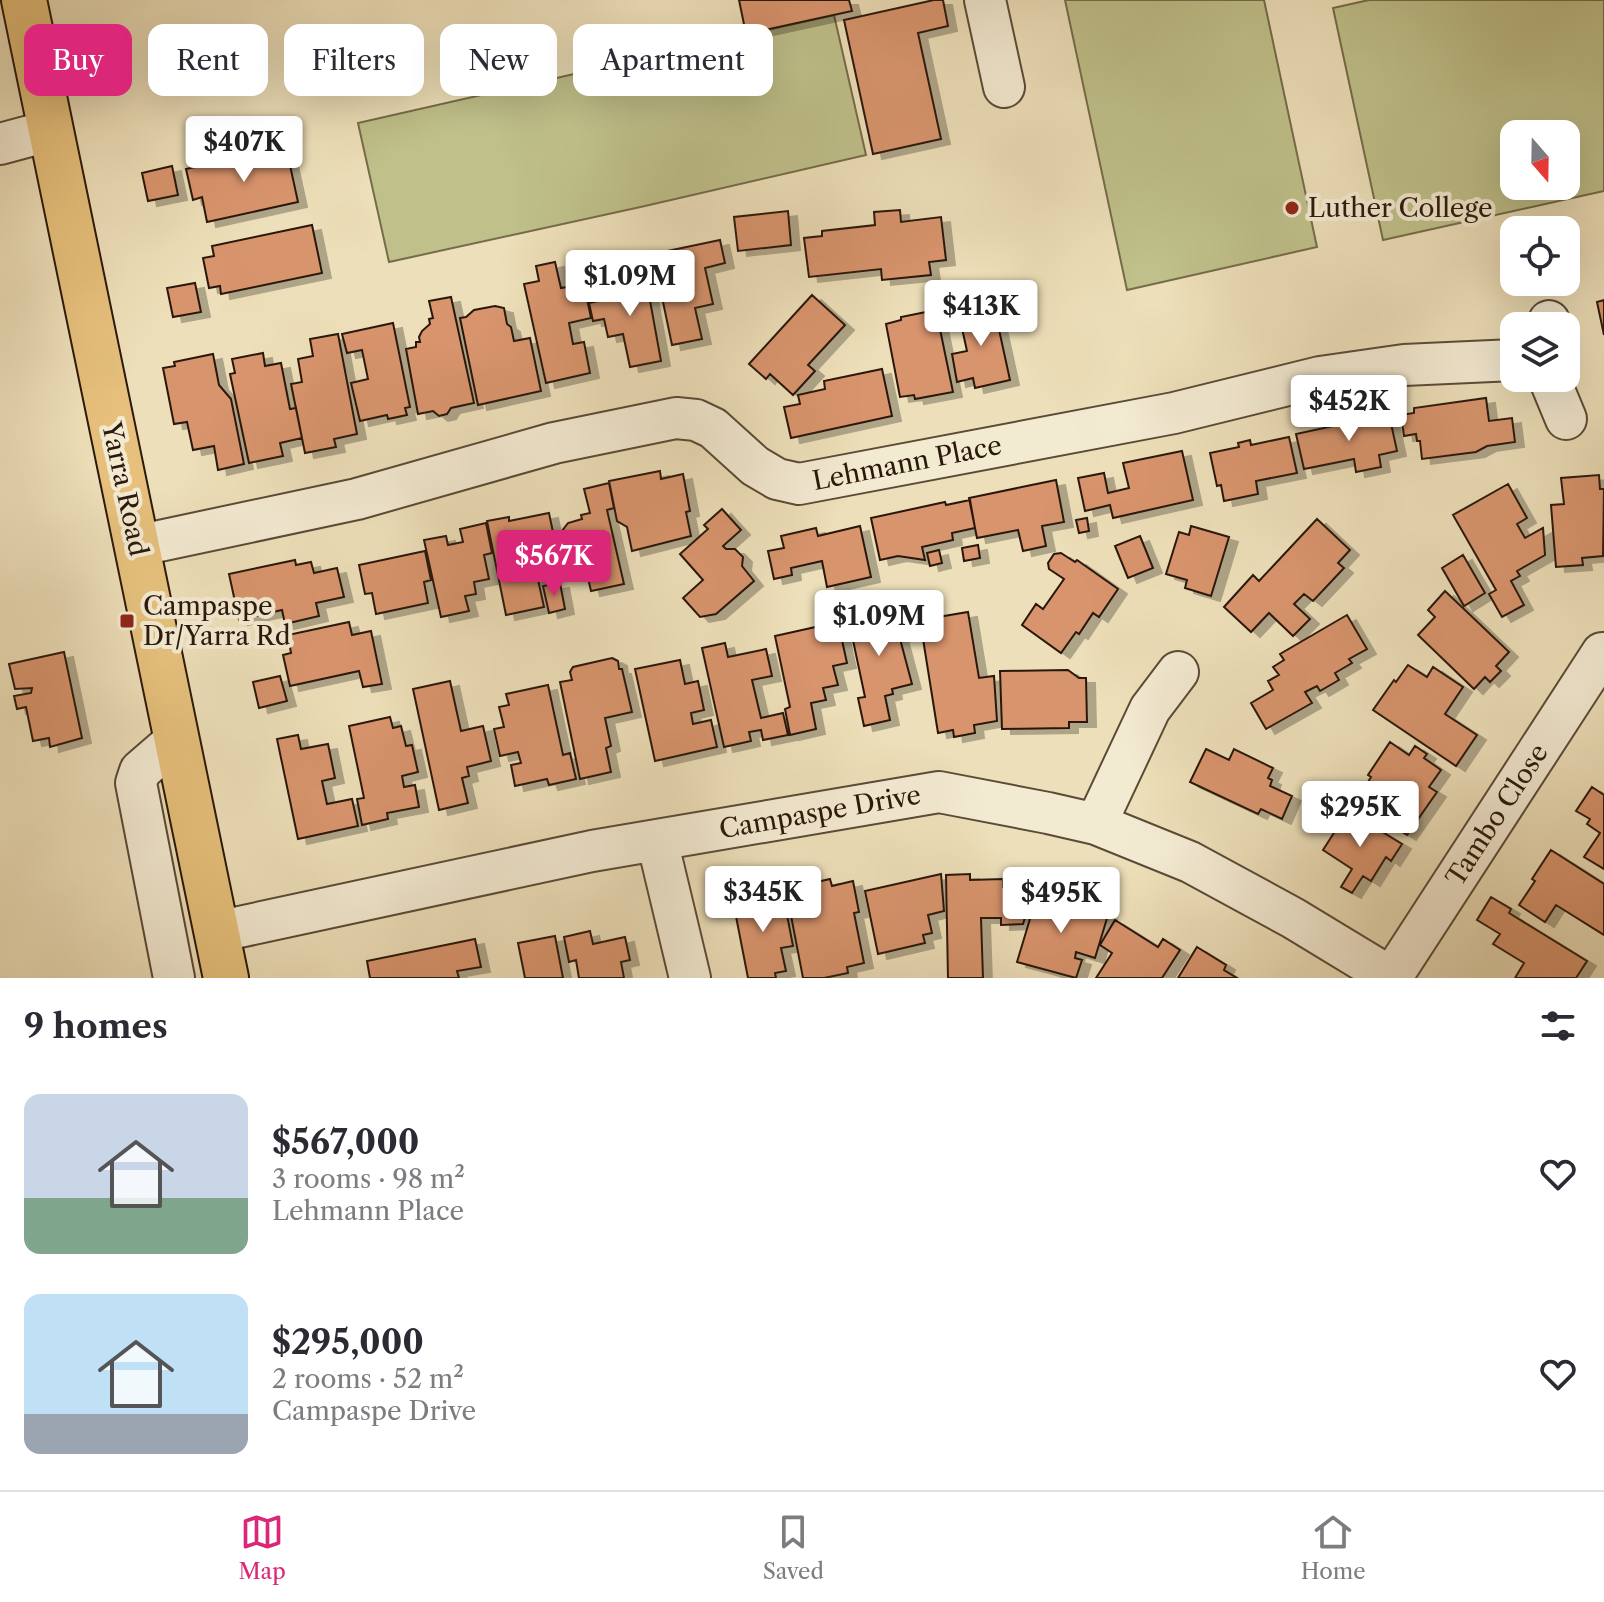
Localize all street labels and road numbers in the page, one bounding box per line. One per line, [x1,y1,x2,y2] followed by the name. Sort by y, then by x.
[95,418,155,559] street label: Yarra Road
[810,429,1004,497] street label: Lehmann Place
[1439,738,1555,892] street label: Tambo Close
[717,779,923,845] street label: Campaspe Drive

